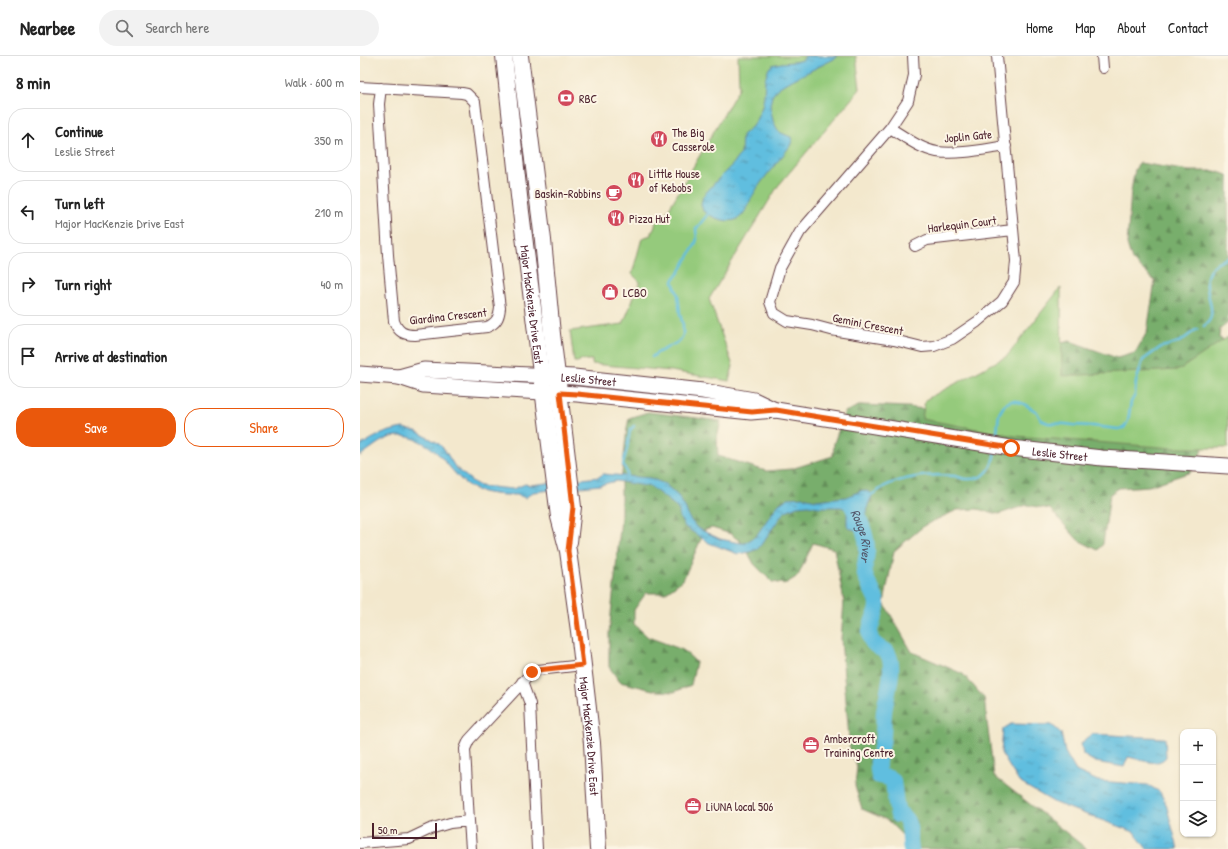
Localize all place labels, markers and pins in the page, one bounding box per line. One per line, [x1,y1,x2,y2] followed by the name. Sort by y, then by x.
[556,88,576,108] bank icon: RBC
[579,90,598,107] place label: RBC
[672,124,715,155] place label: The Big Casserole
[649,129,669,149] restaurant icon: The Big Casserole
[649,165,700,196] place label: Little House of Kebobs
[626,170,646,190] restaurant icon: Little House of Kebobs
[604,183,624,203] cafe icon: Baskin-Robbins
[535,185,601,202] place label: Baskin-Robbins
[606,208,626,228] restaurant icon: Pizza Hut
[629,210,671,227] place label: Pizza Hut
[600,282,620,302] shop icon: LCBO
[623,284,647,301] place label: LCBO
[824,730,894,761] place label: Ambercroft Training Centre
[801,735,821,755] office icon: Ambercroft Training Centre
[683,796,703,816] office icon: LiUNA local 506
[706,798,774,815] place label: LiUNA local 506

